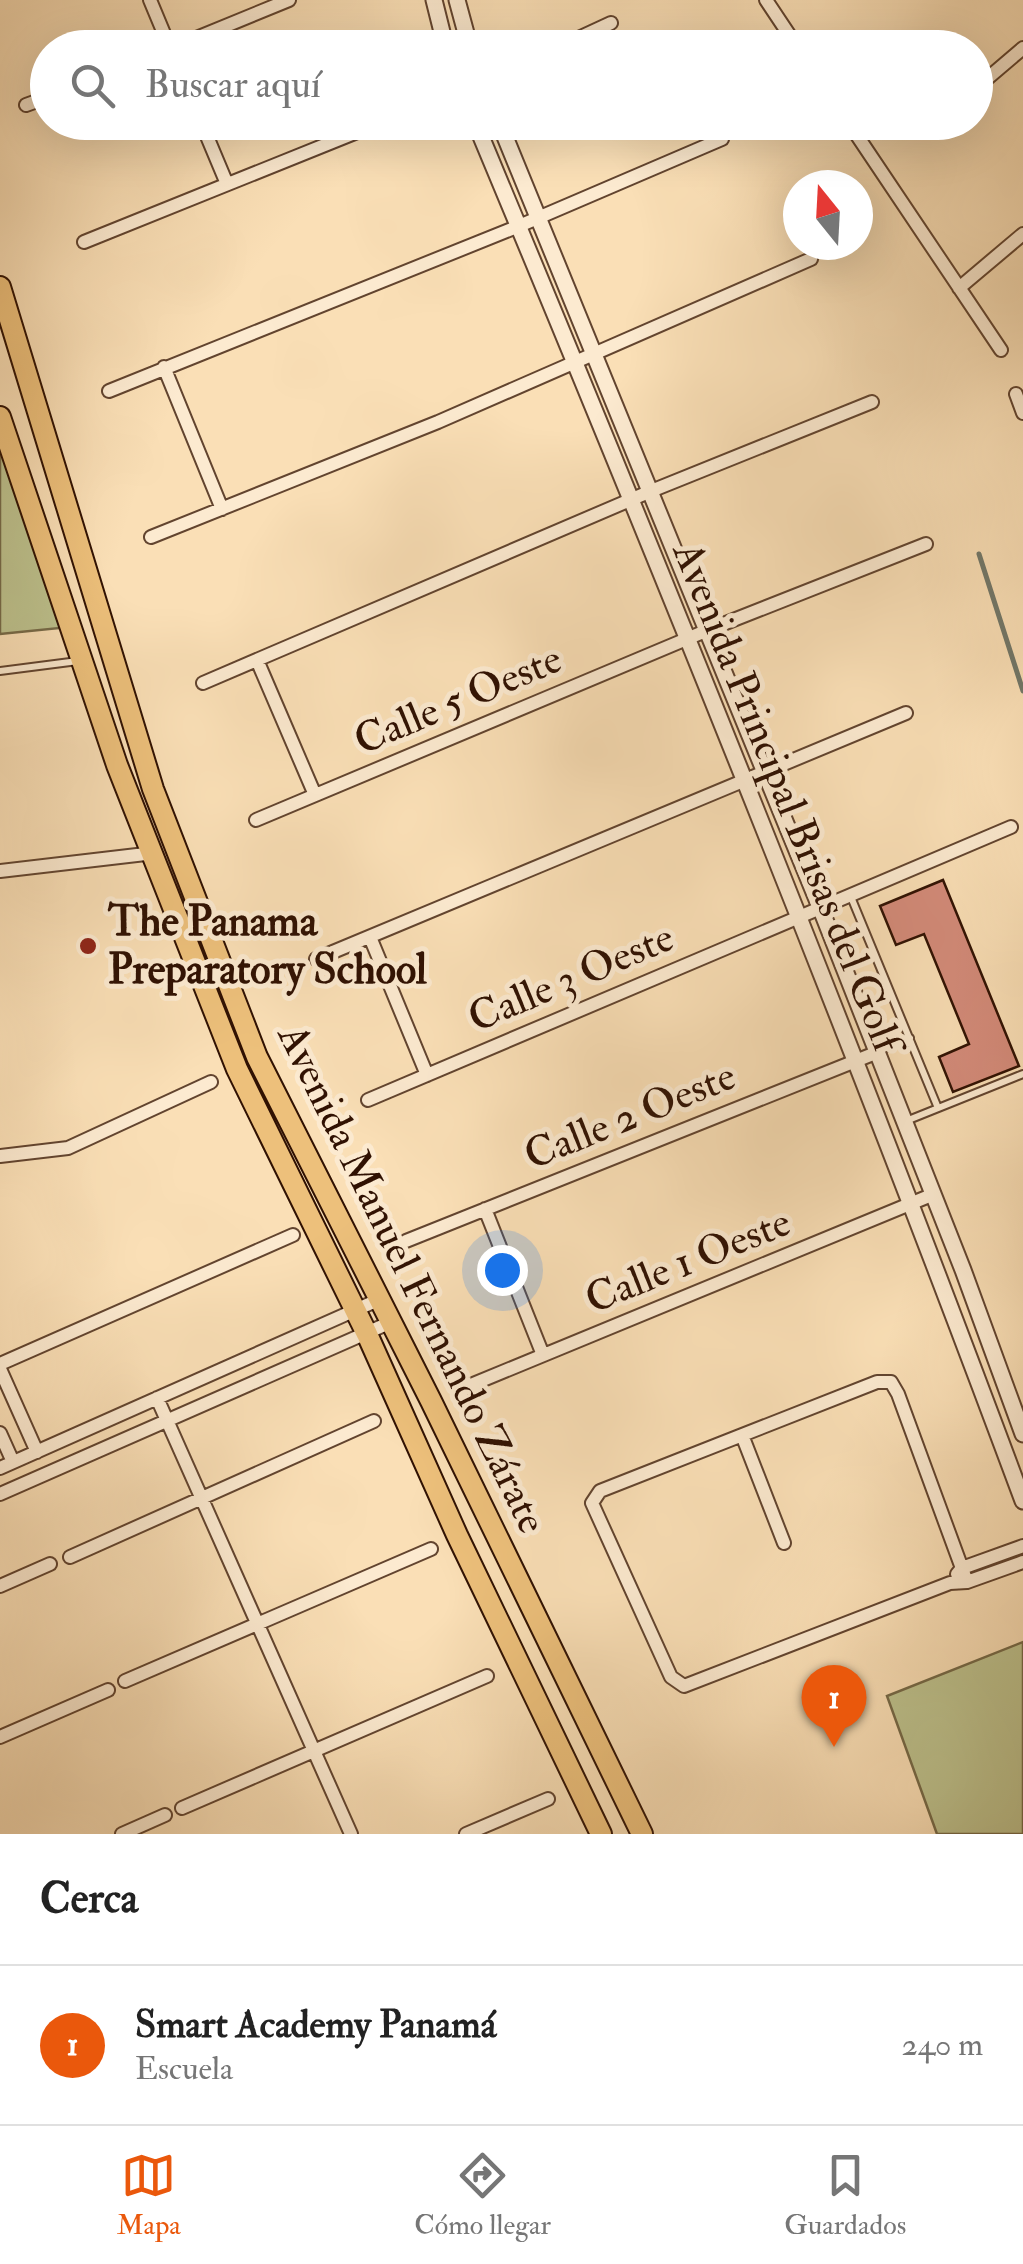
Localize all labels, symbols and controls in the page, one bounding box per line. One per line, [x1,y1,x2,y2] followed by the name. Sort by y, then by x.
[30,30,993,140] search box
[65,58,120,113] icon: search
[145,61,321,109] text: Buscar aquí
[783,170,873,260] north arrow
[660,533,916,1066] street label: Avenida Principal Brisas del Golf
[346,633,570,767] street label: Calle 5 Oeste
[107,896,427,997] place label: The Panama Preparatory School
[461,912,681,1044] street label: Calle 3 Oeste
[77,935,99,957] marker: The Panama Preparatory School
[265,1015,558,1542] street label: Avenida Manuel Fernando Zárate
[517,1050,743,1182] street label: Calle 2 Oeste
[578,1196,798,1326] street label: Calle 1 Oeste
[477,1245,528,1296] your location
[802,1664,866,1747] pin: 1
[40,1873,138,1925] text: Cerca
[135,2001,496,2049] text: Smart Academy Panamá
[67,2025,78,2065] text: 1
[902,2025,983,2065] text: 240 m
[135,2049,233,2089] text: Escuela
[117,2148,181,2243] tab: Mapa
[414,2148,551,2243] tab: Cómo llegar
[784,2148,906,2243] tab: Guardados

